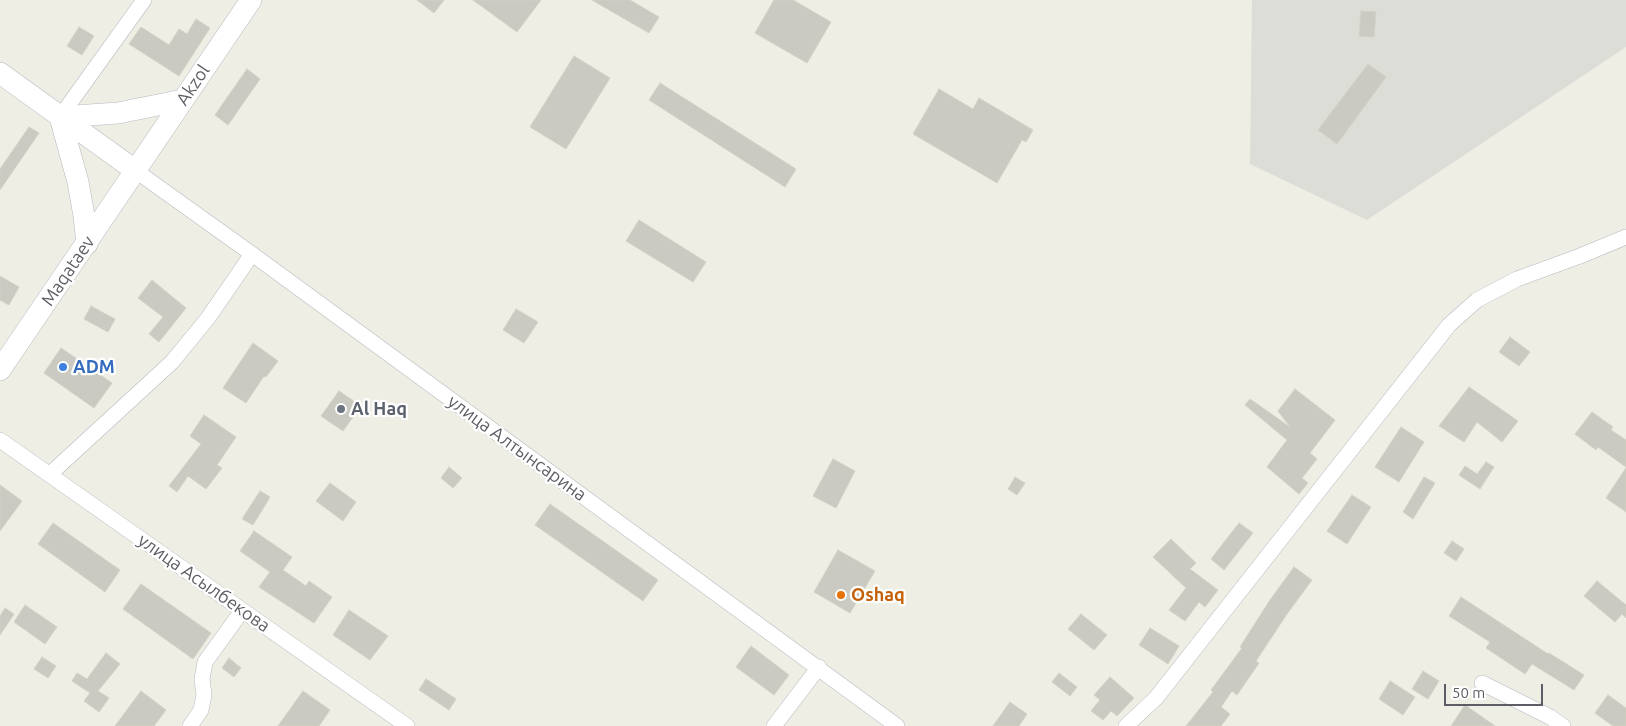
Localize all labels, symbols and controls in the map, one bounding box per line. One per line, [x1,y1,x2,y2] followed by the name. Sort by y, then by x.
[172,61,214,109] street label: Akzol
[37,232,99,310] street label: Maqataev
[73,356,115,378] place label: ADM
[57,361,69,373] marker: ADM
[443,390,591,506] street label: улица Алтынсарина
[351,398,407,420] place label: Al Haq
[335,403,347,415] marker: Al Haq
[134,529,274,637] street label: улица Асылбекова
[851,584,905,606] place label: Oshaq
[835,589,847,601] marker: Oshaq
[1446,674,1545,706] scale bar
[1452,684,1485,701] text: 50 m

